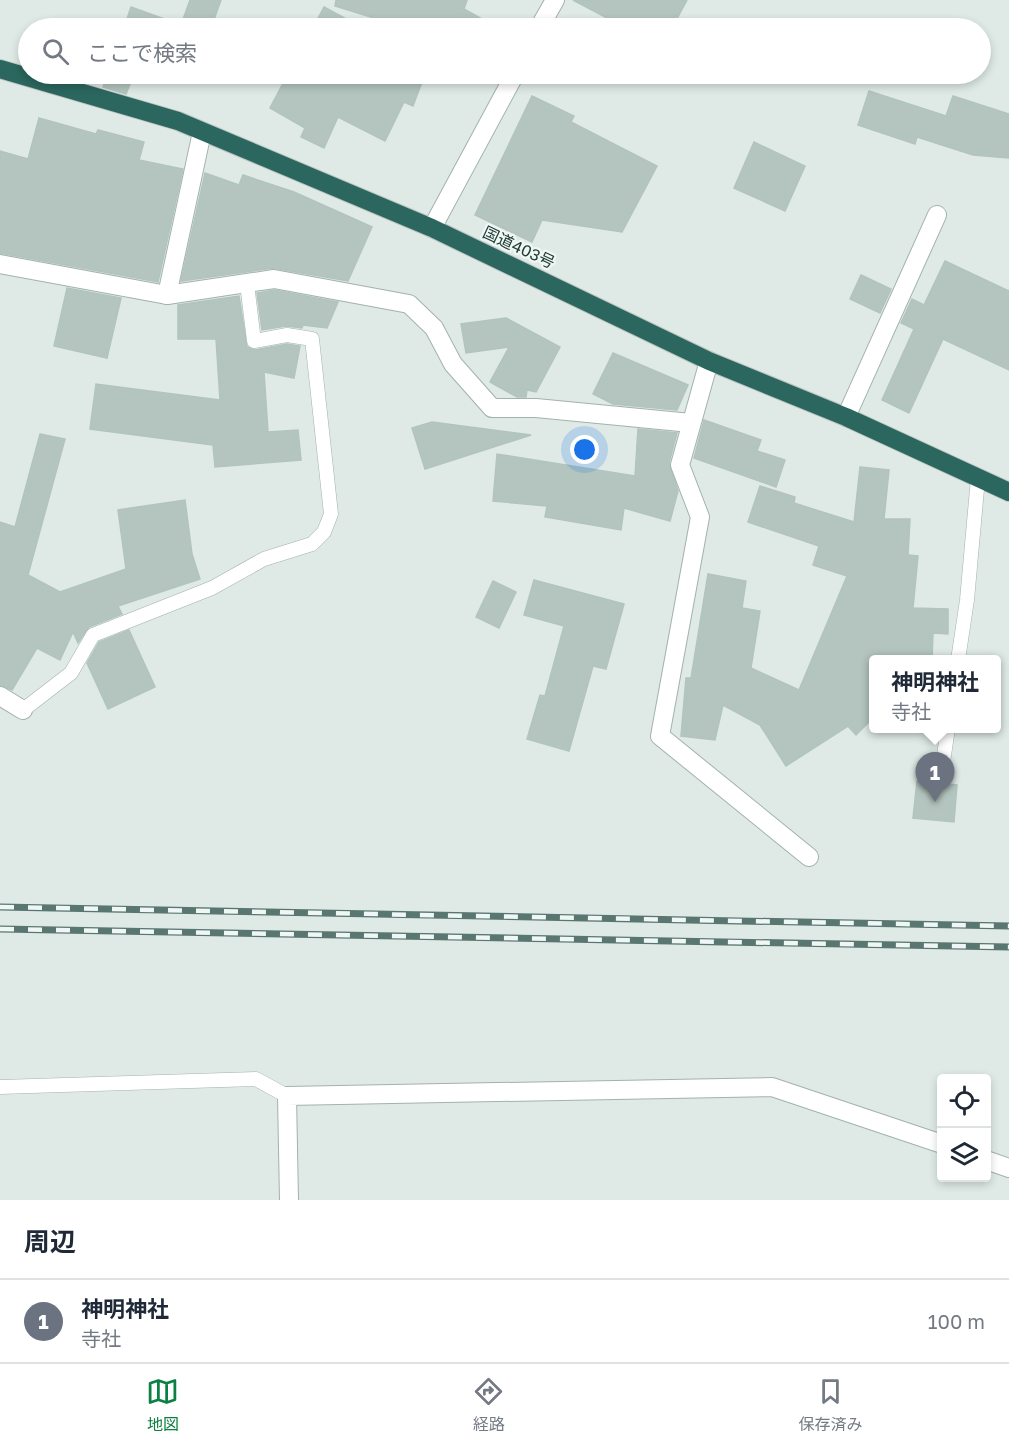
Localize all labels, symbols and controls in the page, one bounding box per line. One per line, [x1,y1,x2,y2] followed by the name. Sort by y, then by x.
[18,18,991,84] search box
[39,35,72,68] icon: search
[87,39,197,66] text: ここで検索
[480,222,558,272] street label: 国道403号
[570,435,599,464] your location
[869,655,1001,733] popup
[891,668,979,695] text: 神明神社
[891,699,931,723] text: 寺社
[916,752,954,802] pin: 1
[937,1074,991,1182] map controls
[937,1074,991,1128] button: locate
[937,1128,991,1182] button: layers
[24,1226,76,1257] text: 周辺
[81,1295,169,1322] text: 神明神社
[38,1309,49,1333] text: 1
[928,1309,985,1333] text: 100 m
[81,1326,121,1350] text: 寺社
[146,1375,179,1435] tab: 地図
[472,1375,505,1435] tab: 経路
[798,1375,862,1435] tab: 保存済み

